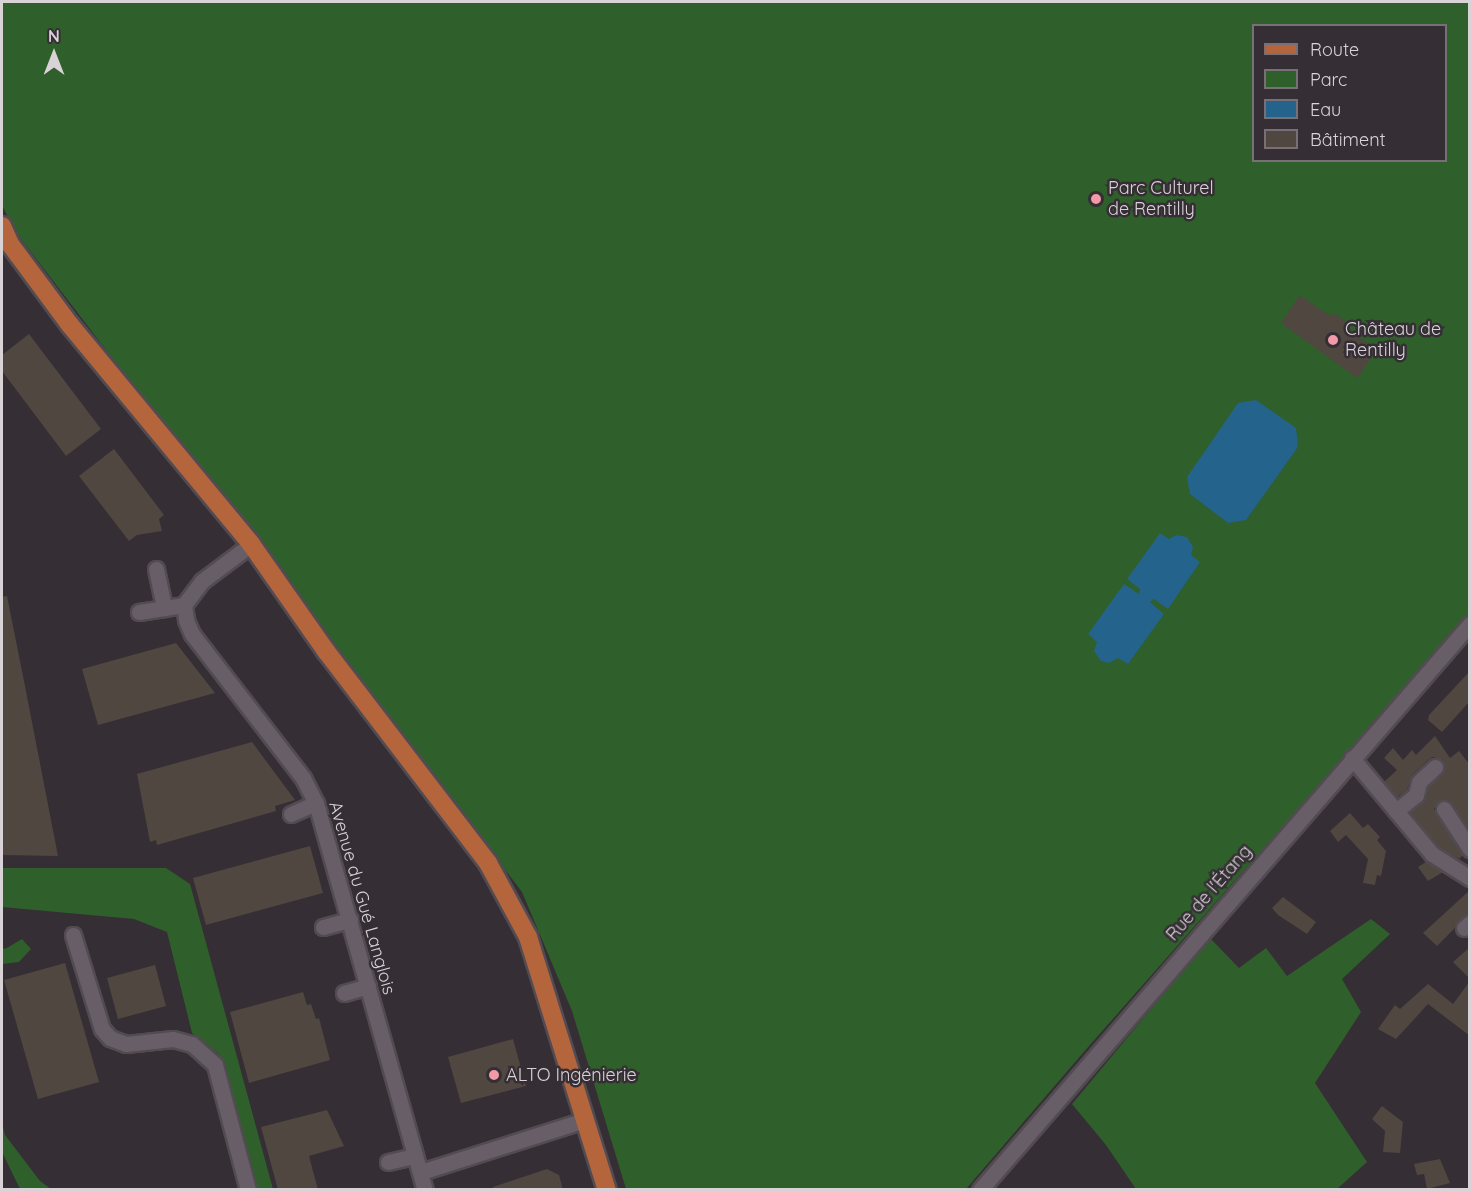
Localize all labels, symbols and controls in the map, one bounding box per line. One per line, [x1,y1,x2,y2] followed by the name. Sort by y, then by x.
[24,24,84,84] north arrow
[1252,24,1447,162] legend
[48,26,60,46] text: N
[1310,38,1359,61] text: Route
[1310,68,1347,91] text: Parc
[1310,98,1341,121] text: Eau
[1310,128,1386,151] text: Bâtiment
[1108,178,1214,220] place label: Parc Culturel de Rentilly
[1089,192,1103,206] marker: Parc Culturel de Rentilly
[1345,319,1441,362] place label: Château de Rentilly
[1326,333,1340,347] marker: Château de Rentilly
[324,799,400,997] street label: Avenue du Gué Langlois
[1162,841,1256,945] street label: Rue de l'Étang
[506,1064,637,1086] place label: ALTO Ingénierie
[487,1068,501,1082] marker: ALTO Ingénierie

